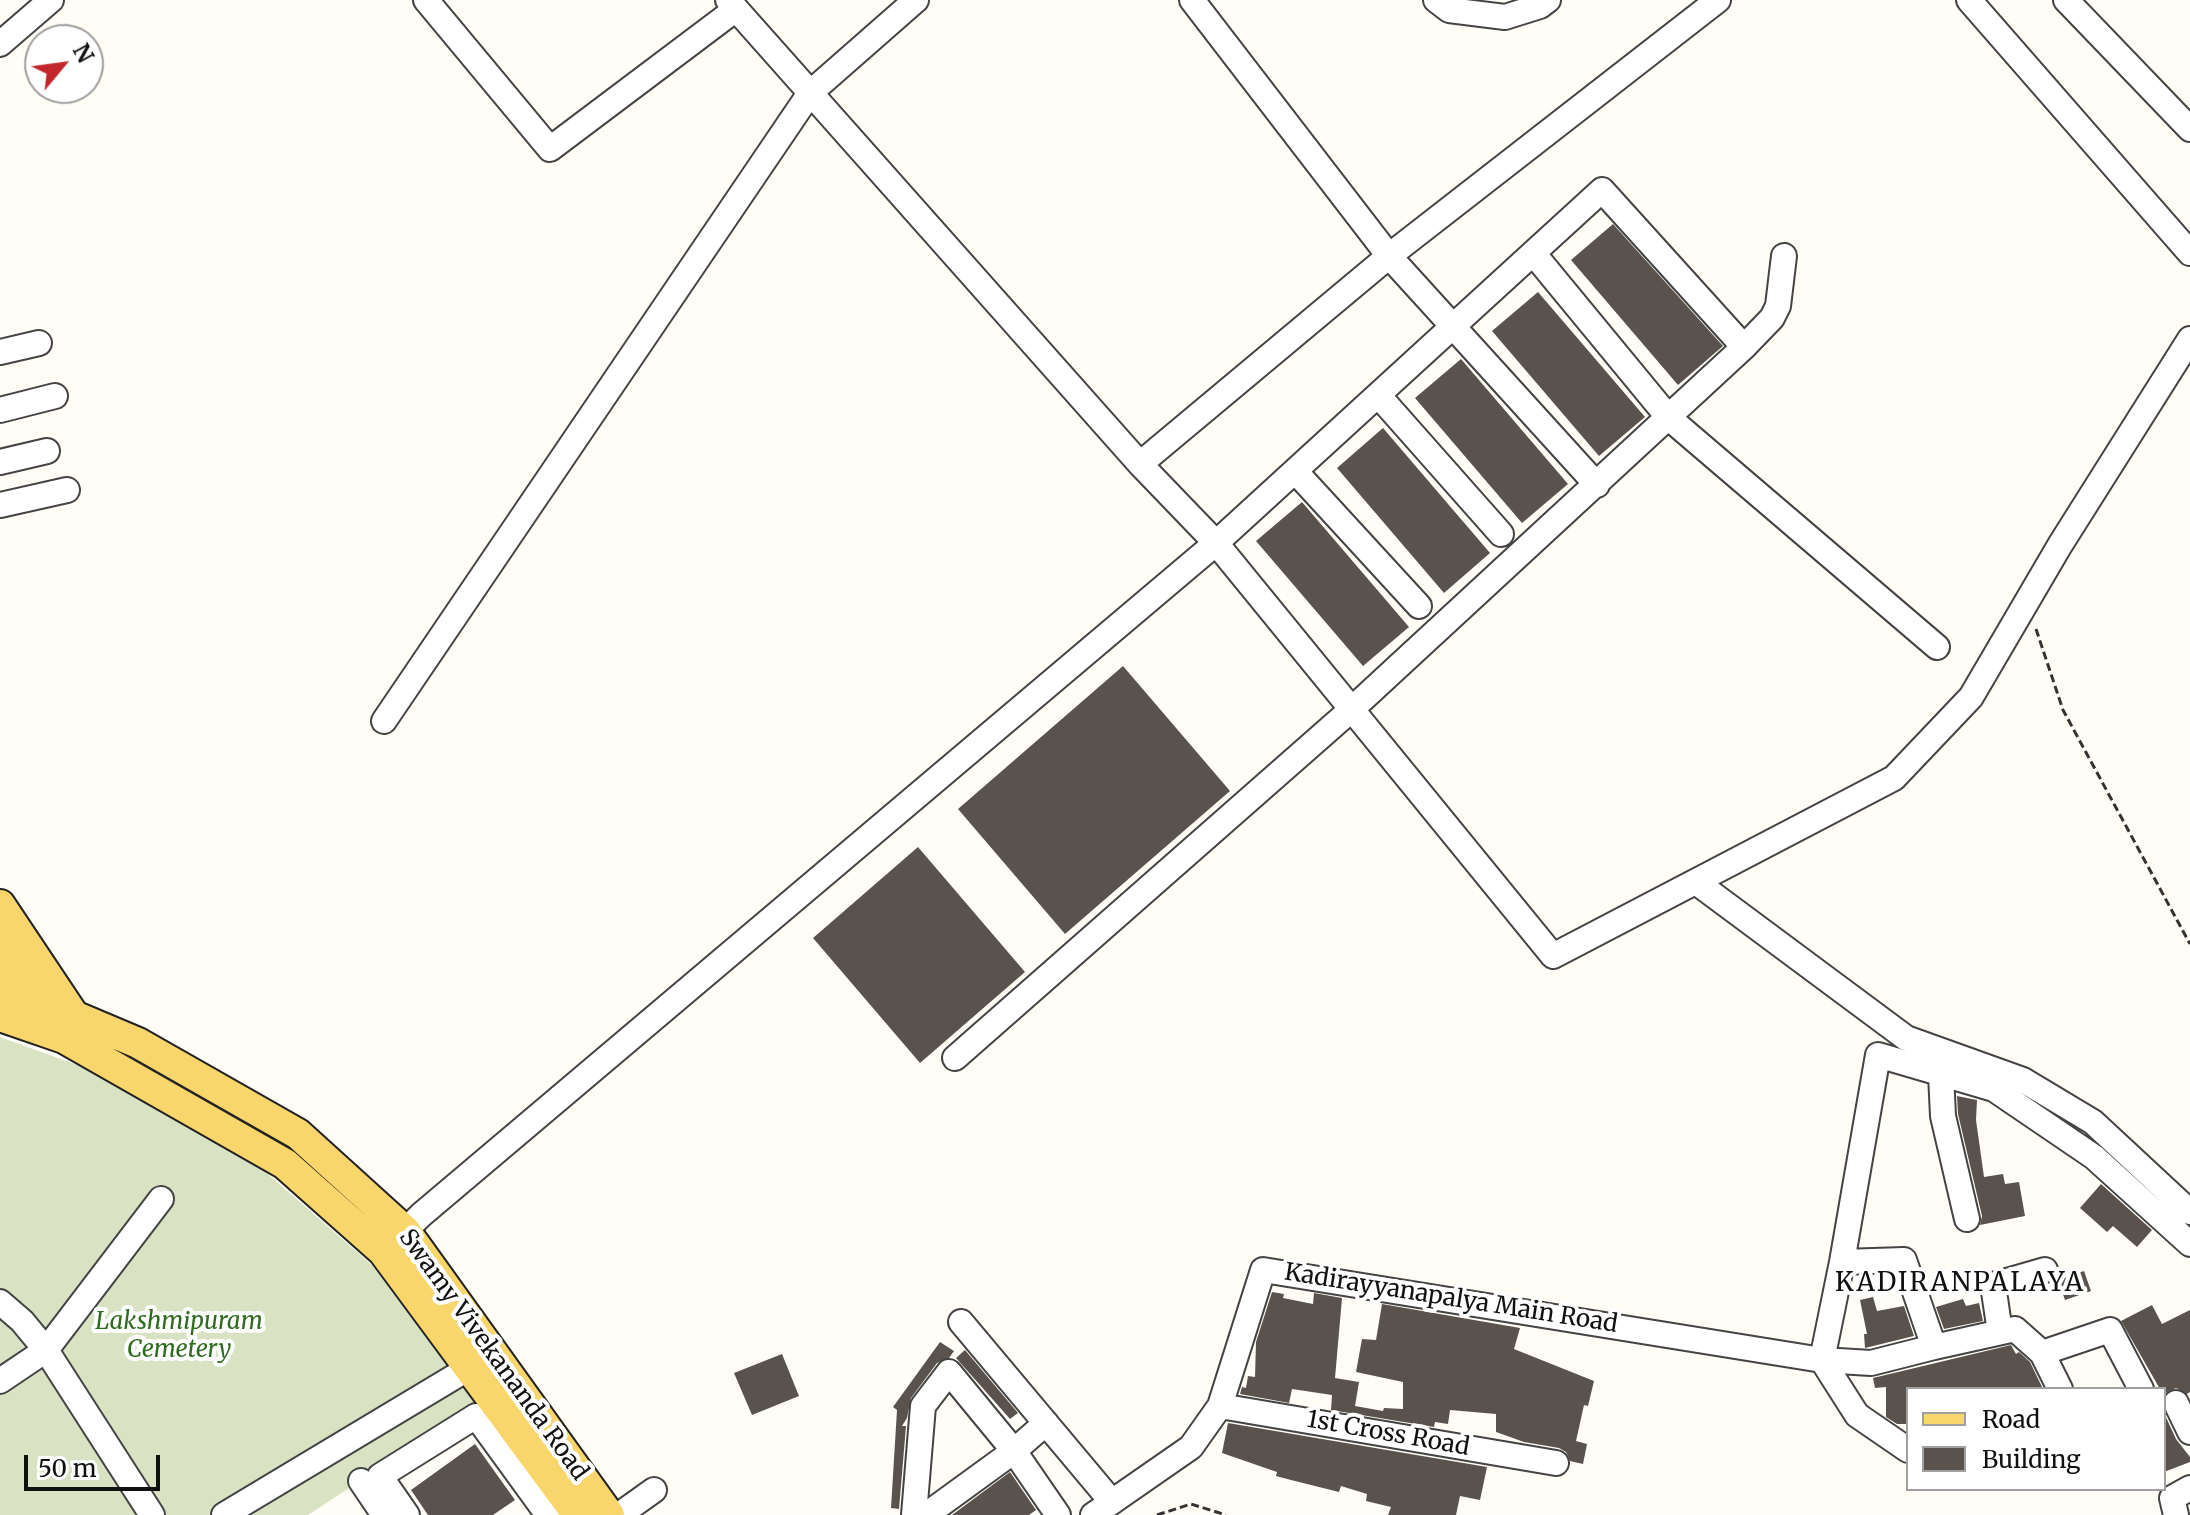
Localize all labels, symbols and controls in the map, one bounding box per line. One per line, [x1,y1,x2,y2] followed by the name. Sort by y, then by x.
[24,24,104,104] north arrow
[67,39,100,68] text: N
[392,1224,594,1486] street label: Swamy Vivekananda Road
[1282,1258,1620,1340] street label: Kadirayyanapalya Main Road
[1835,1268,2085,1300] district label: KADIRANPALAYA
[95,1308,263,1364] park label: Lakshmipuram Cemetery
[1906,1387,2166,1491] legend
[1982,1404,2040,1435] text: Road
[1304,1406,1472,1462] street label: 1st Cross Road
[28,1439,164,1489] scale bar
[1982,1444,2081,1475] text: Building
[38,1453,97,1484] text: 50 m

